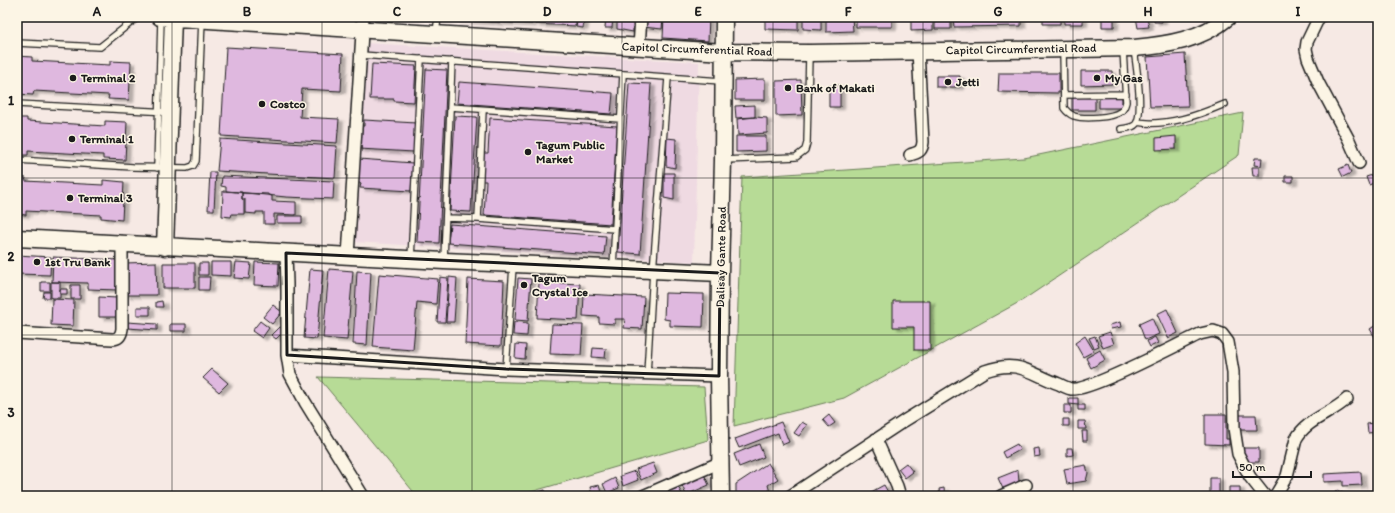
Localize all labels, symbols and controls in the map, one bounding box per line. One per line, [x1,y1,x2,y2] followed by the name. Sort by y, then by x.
[92,4,102,19] text: A
[243,4,252,19] text: B
[393,4,402,19] text: C
[543,4,552,19] text: D
[694,4,702,19] text: E
[845,4,852,19] text: F
[994,4,1003,19] text: G
[1144,4,1153,19] text: H
[1296,4,1301,19] text: I
[621,39,773,59] street label: Capitol Circumferential Road
[945,41,1097,57] street label: Capitol Circumferential Road
[80,71,136,85] place label: Terminal 2
[1105,71,1143,86] place label: My Gas
[68,73,78,83] marker: Terminal 2
[1092,73,1102,83] marker: My Gas
[955,75,979,89] place label: Jetti
[943,77,953,87] marker: Jetti
[796,81,875,95] place label: Bank of Makati
[783,83,793,93] marker: Bank of Makati
[8,93,14,108] text: 1
[270,97,305,111] place label: Costco
[257,99,267,109] marker: Costco
[79,132,134,146] place label: Terminal 1
[67,134,77,144] marker: Terminal 1
[535,138,605,166] place label: Tagum Public Market
[523,147,533,157] marker: Tagum Public Market
[77,191,133,205] place label: Terminal 3
[65,193,75,203] marker: Terminal 3
[713,206,729,308] street label: Dalisay Gante Road
[8,249,15,264] text: 2
[45,255,111,269] place label: 1st Tru Bank
[32,257,42,267] marker: 1st Tru Bank
[531,271,588,300] place label: Tagum Crystal Ice
[519,280,529,290] marker: Tagum Crystal Ice
[7,405,15,420] text: 3
[1233,453,1311,479] scale bar
[1239,460,1265,474] text: 50 m

